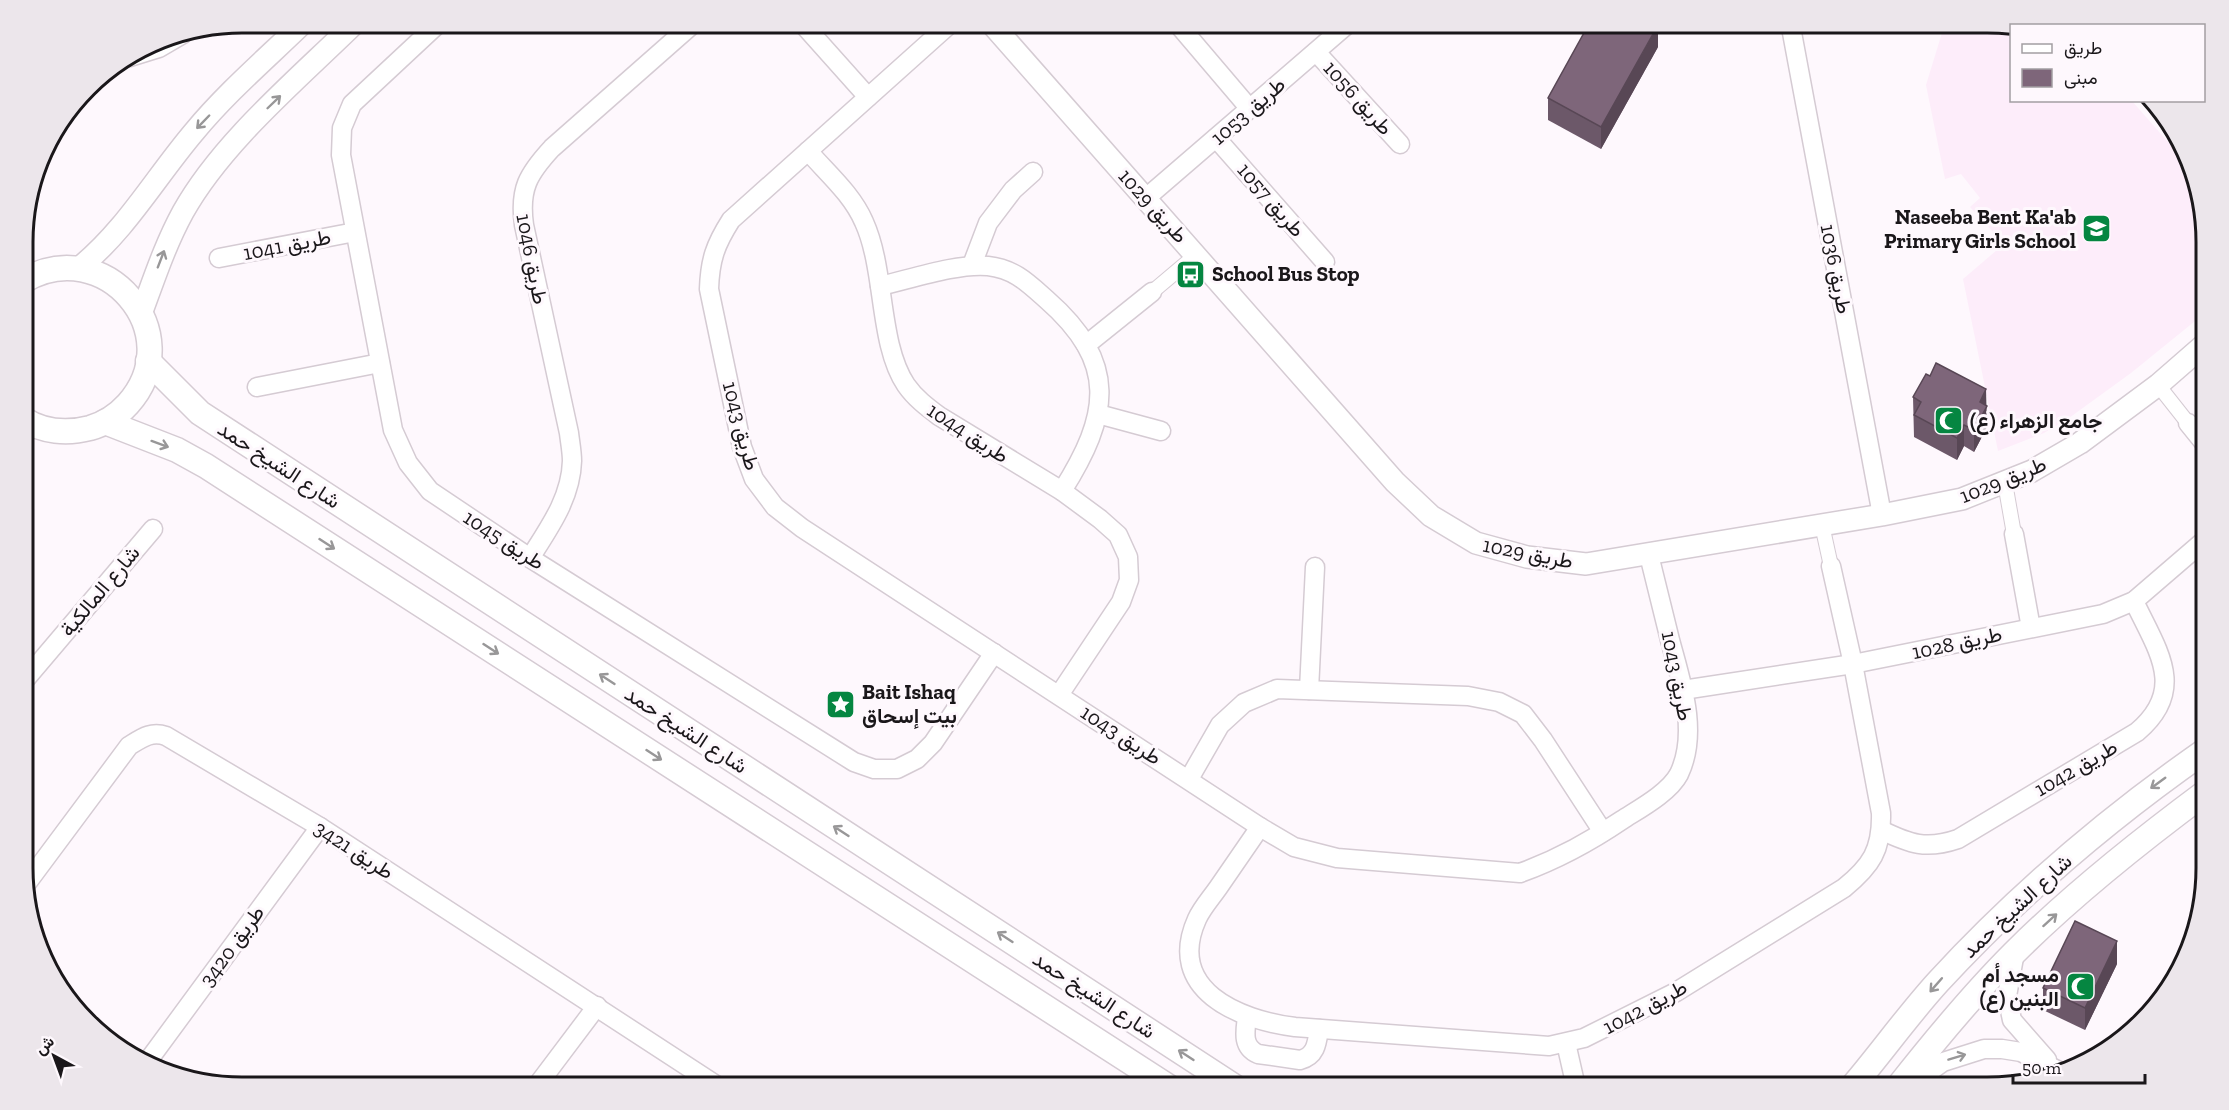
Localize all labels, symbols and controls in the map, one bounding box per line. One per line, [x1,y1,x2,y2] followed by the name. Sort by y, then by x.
[2010,24,2205,102] legend
[2064,37,2102,59] text: طريق
[1318,55,1398,141] street label: طريق 1056
[2064,67,2098,89] text: مبنى
[1205,72,1291,150] street label: طريق 1053
[267,95,282,109] one-way arrow
[195,115,210,130] one-way arrow
[1232,157,1310,243] street label: طريق 1057
[1113,163,1193,249] street label: طريق 1029
[1884,204,2076,253] place label: Naseeba Bent Ka'ab Primary Girls School
[510,211,554,307] street label: طريق 1046
[2081,213,2113,245] school or university icon: Naseeba Bent Ka'ab Primary Girls School
[1815,222,1857,316] street label: طريق 1036
[241,224,333,266] street label: طريق 1041
[156,250,167,269] one-way arrow
[1175,258,1207,290] bus stop icon: School Bus Stop
[1212,261,1360,286] place label: School Bus Stop
[717,379,765,473] street label: طريق 1043
[922,397,1014,469] street label: طريق 1044
[1933,405,1965,437] mosque icon: جامع الزهراء (ع)
[1970,408,2102,435] place label: جامع الزهراء (ع)
[212,416,345,515] street label: شارع الشيخ حمد
[150,439,169,450] one-way arrow
[1956,451,2050,509] street label: طريق 1029
[459,504,549,576] street label: طريق 1045
[1481,532,1575,574] street label: طريق 1029
[318,537,335,550] one-way arrow
[54,540,146,642] street label: شارع المالكية
[1910,621,2004,665] street label: طريق 1028
[1656,629,1698,723] street label: طريق 1043
[482,643,499,656] one-way arrow
[600,673,616,685] one-way arrow
[862,679,957,730] place label: Bait Ishaq بيت إسحاق
[619,681,752,780] street label: شارع الشيخ حمد
[825,688,857,720] place icon: Bait Ishaq بيت إسحاق
[1076,699,1166,771] street label: طريق 1043
[2030,734,2122,802] street label: طريق 1042
[646,749,662,761] one-way arrow
[2151,777,2167,790] one-way arrow
[309,815,399,885] street label: طريق 3421
[833,825,850,837] one-way arrow
[1957,848,2078,964] street label: شارع الشيخ حمد
[194,900,270,992] street label: طريق 3420
[2042,913,2057,927] one-way arrow
[996,931,1013,944] one-way arrow
[1027,946,1160,1045] street label: شارع الشيخ حمد
[1980,962,2059,1013] place label: مسجد أم البنين (ع)
[2064,971,2096,1003] mosque icon: مسجد أم البنين (ع)
[1598,974,1692,1040] street label: طريق 1042
[1929,977,1943,992] one-way arrow
[24,1026,84,1086] north arrow
[31,1032,58,1059] text: ش
[2013,1047,2145,1085] scale bar
[1177,1049,1194,1062] one-way arrow
[1947,1051,1966,1062] one-way arrow
[2022,1057,2062,1079] text: 50 m

